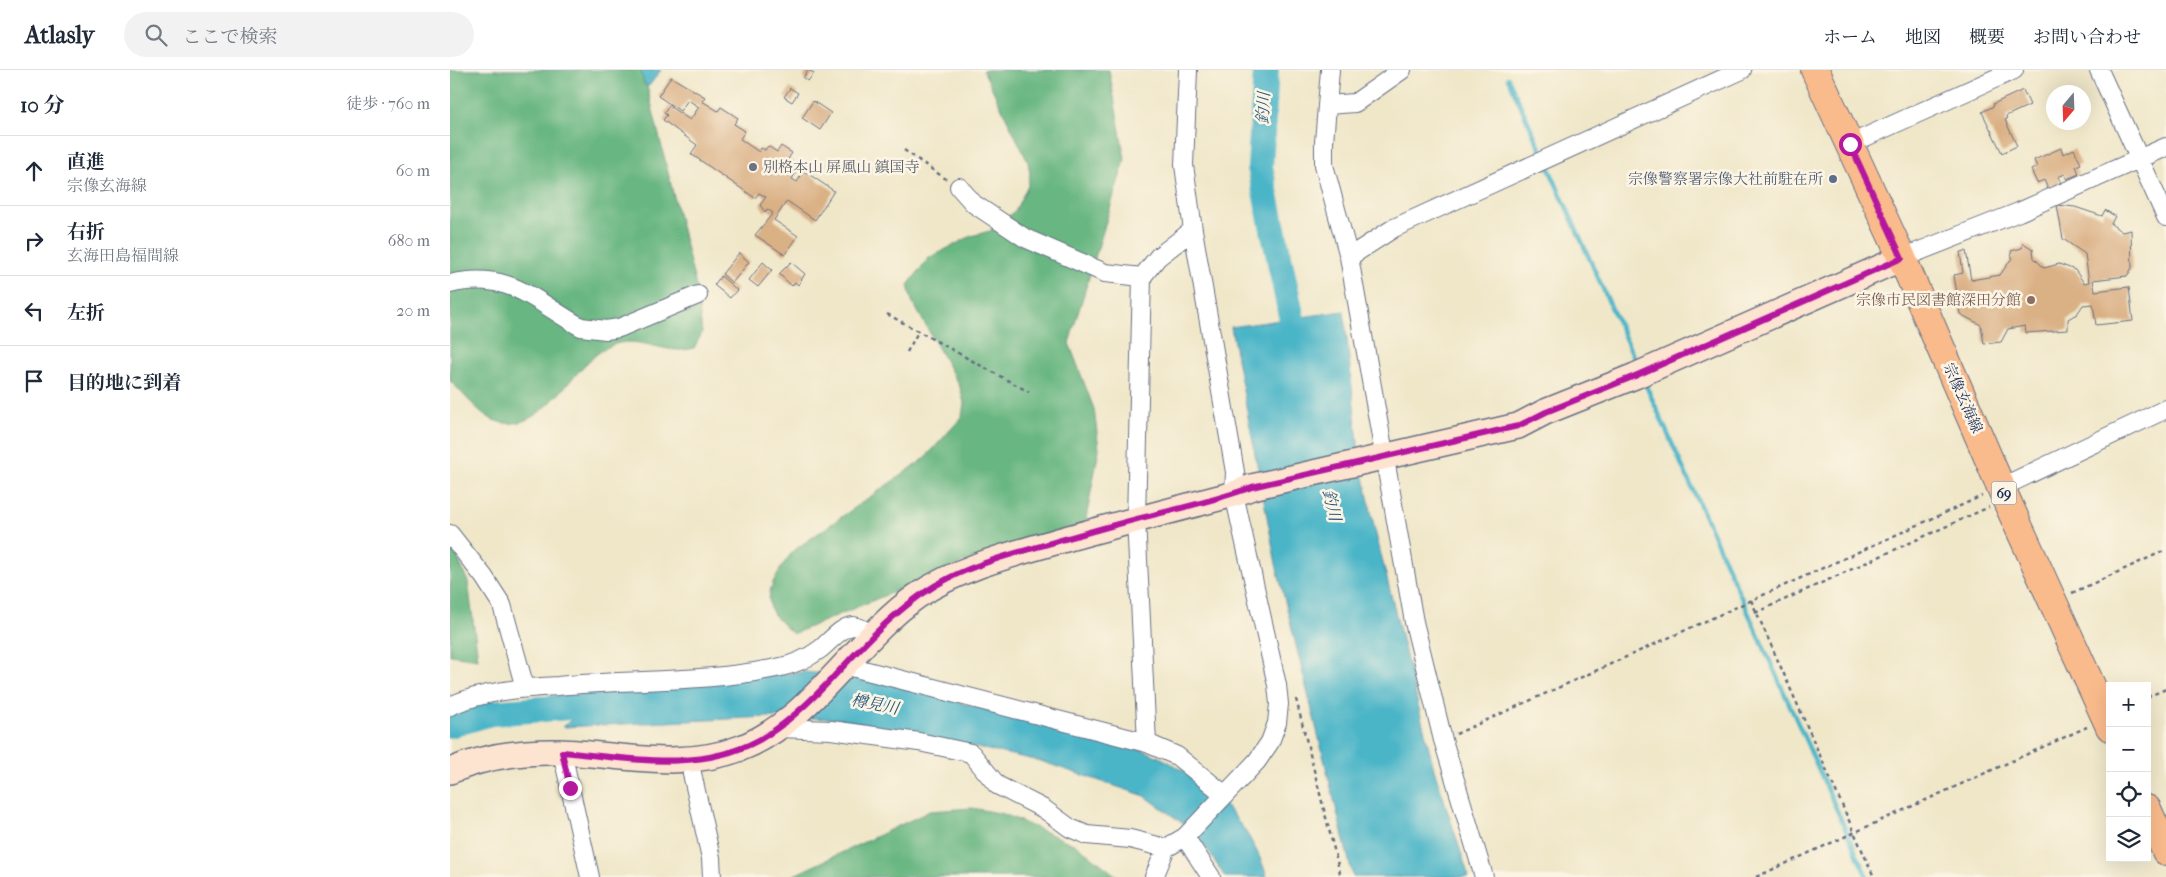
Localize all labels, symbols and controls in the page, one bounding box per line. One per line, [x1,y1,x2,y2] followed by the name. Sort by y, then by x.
[124,12,474,57] search box
[25,21,94,49] text: Atlasly
[142,21,170,49] icon: search
[182,26,277,48] text: ここで検索
[1823,27,1877,48] text: ホーム
[1905,27,1941,48] text: 地図
[1969,27,2005,48] text: 概要
[2033,27,2141,48] text: お問い合わせ
[2046,85,2091,130] north arrow
[1253,90,1273,124] water label: 釣川
[20,93,64,117] text: 10 分
[346,94,430,113] text: 徒歩 · 760 m
[1839,133,1862,156] route start
[67,151,105,173] text: 直進
[20,157,48,185] icon: ahead
[763,158,919,176] place label: 別格本山 屏風山 鎮国寺
[396,161,430,180] text: 60 m
[747,161,759,173] marker: 別格本山 屏風山 鎮国寺
[1628,170,1823,188] place label: 宗像警察署宗像大社前駐在所
[1827,173,1839,185] marker: 宗像警察署宗像大社前駐在所
[67,176,147,195] text: 宗像玄海線
[67,221,105,243] text: 右折
[20,227,48,255] icon: right
[388,231,430,250] text: 680 m
[67,246,179,265] text: 玄海田島福間線
[1856,291,2021,309] place label: 宗像市民図書館深田分館
[2025,294,2037,306] marker: 宗像市民図書館深田分館
[20,297,48,325] icon: left
[396,301,430,320] text: 20 m
[67,302,105,324] text: 左折
[1940,360,1986,436] street label: 宗像玄海線
[20,367,48,395] icon: arrive
[67,372,181,394] text: 目的地に到着
[1992,482,2016,504] road number: 69
[1319,487,1345,525] water label: 釣川
[2106,682,2151,862] map controls
[2106,682,2151,727] button: +
[850,690,902,718] water label: 樽見川
[2106,727,2151,772] button: −
[2106,772,2151,817] button: locate
[559,777,582,800] route end
[2106,817,2151,862] button: layers

